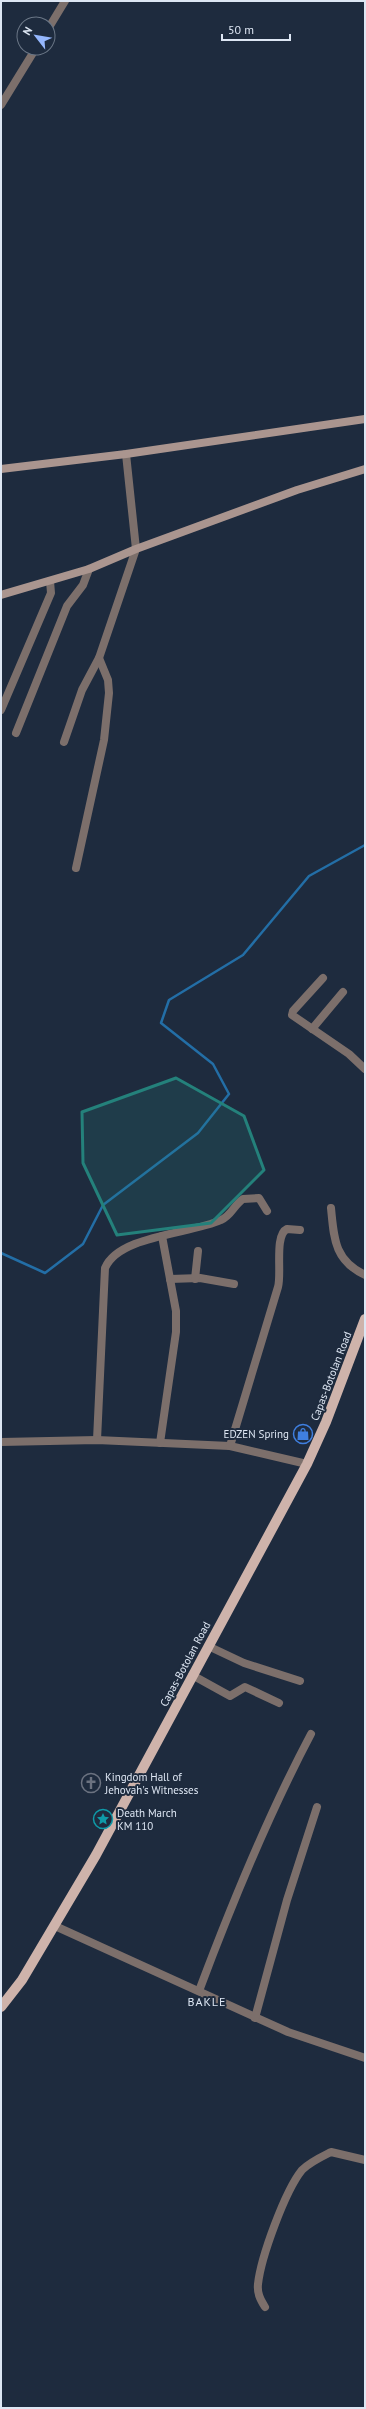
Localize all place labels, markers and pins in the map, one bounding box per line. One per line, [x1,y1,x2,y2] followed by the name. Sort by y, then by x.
[292,1423,314,1445] shop icon: EDZEN Spring
[224,1427,289,1441] place label: EDZEN Spring
[104,1770,199,1797] place label: Kingdom Hall of Jehovah's Witnesses
[80,1772,102,1794] church icon: Kingdom Hall of Jehovah's Witnesses
[117,1806,177,1833] place label: Death March KM 110
[92,1808,114,1830] place icon: Death March KM 110

